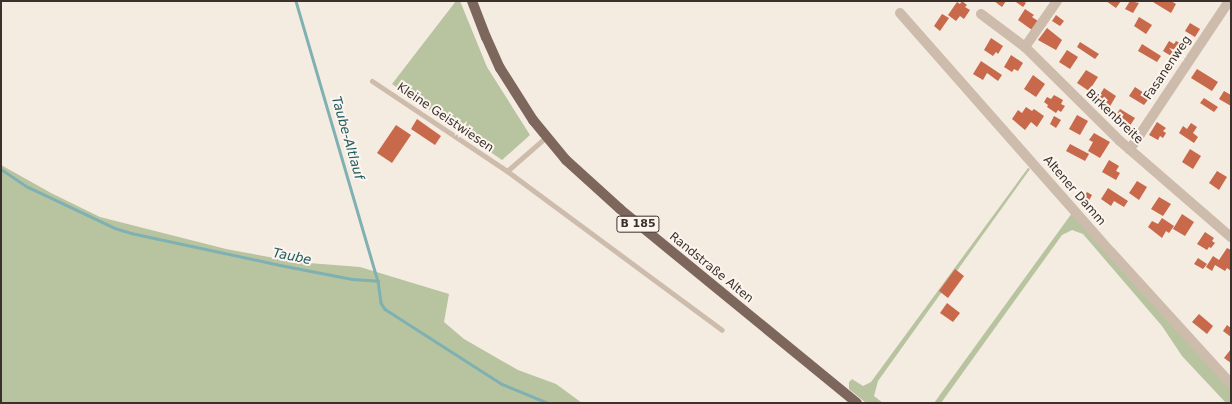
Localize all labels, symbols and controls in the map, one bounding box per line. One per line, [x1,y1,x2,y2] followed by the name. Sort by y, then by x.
[1141,33,1195,103] street label: Fasanenweg
[394,80,496,156] street label: Kleine Geistwiesen
[1082,87,1146,147] street label: Birkenbreite
[328,95,366,181] water label: Taube-Altlauf
[1040,153,1108,229] street label: Altener Damm
[616,215,660,233] road number: B 185
[666,230,756,306] street label: Randstraße Alten
[271,246,313,268] water label: Taube

